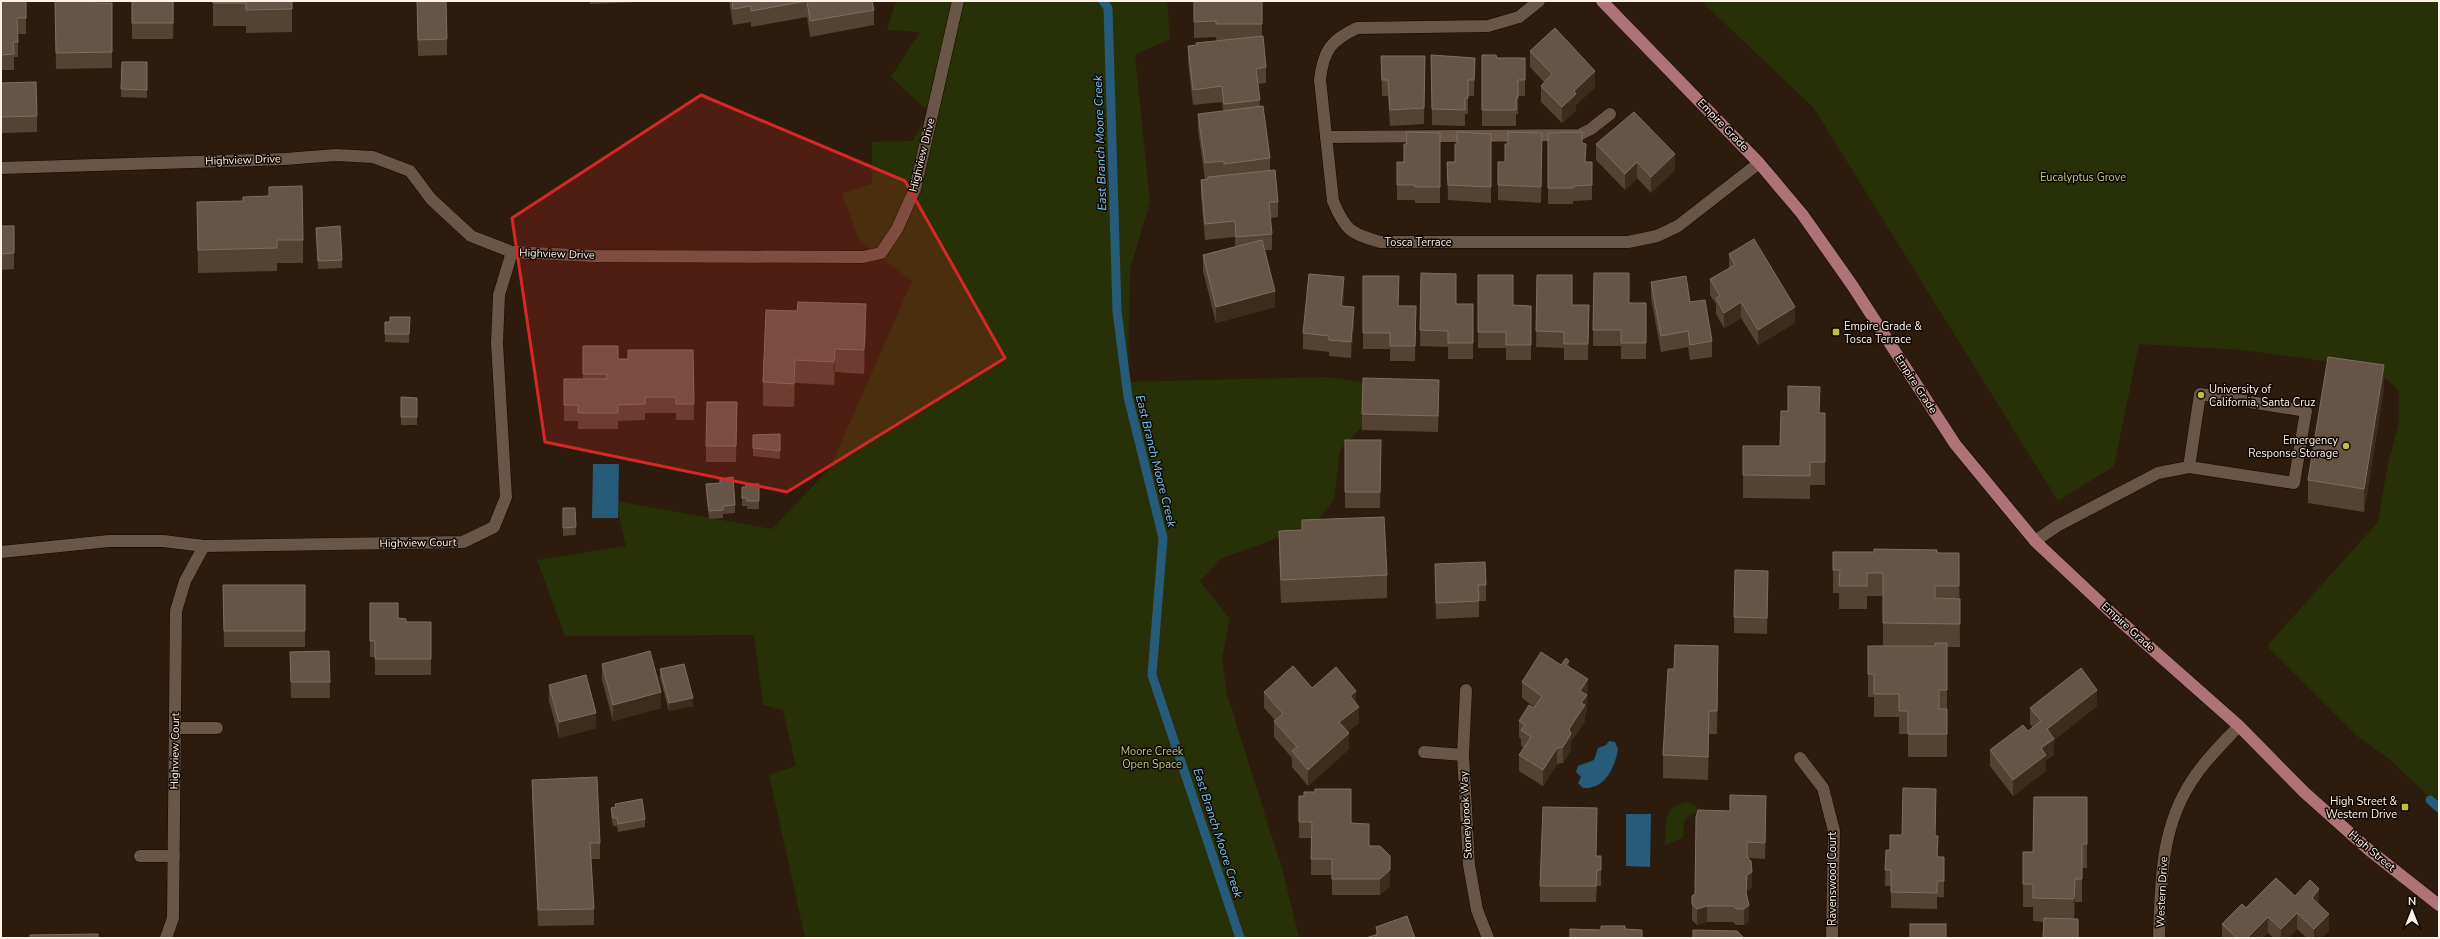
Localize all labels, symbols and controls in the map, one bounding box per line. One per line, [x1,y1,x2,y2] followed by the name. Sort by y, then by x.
[1090,74,1110,211] water label: East Branch Moore Creek
[1694,96,1752,155] street label: Empire Grade
[906,116,938,194] street label: Highview Drive
[205,151,281,169] street label: Highview Drive
[2040,170,2126,185] park label: Eucalyptus Grove
[1384,235,1452,250] street label: Tosca Terrace
[519,245,595,263] street label: Highview Drive
[1844,319,1922,347] place label: Empire Grade & Tosca Terrace
[1831,327,1841,337] marker: Empire Grade & Tosca Terrace
[1891,352,1941,416] street label: Empire Grade
[2209,382,2315,410] place label: University of California, Santa Cruz
[2196,390,2206,400] marker: University of California, Santa Cruz
[1132,393,1180,530] water label: East Branch Moore Creek
[2248,433,2338,461] place label: Emergency Response Storage
[2341,441,2351,451] marker: Emergency Response Storage
[379,535,457,551] street label: Highview Court
[2098,599,2158,655] street label: Empire Grade
[167,712,183,790] street label: Highview Court
[1121,744,1184,772] park label: Moore Creek Open Space
[1189,766,1247,901] water label: East Branch Moore Creek
[1456,770,1476,859] street label: Stoneybrook Way
[2326,794,2397,822] place label: High Street & Western Drive
[2400,802,2410,812] marker: High Street & Western Drive
[2346,827,2399,875] street label: High Street
[1825,832,1840,926] street label: Ravenswood Court
[2153,856,2171,928] street label: Western Drive
[2392,891,2432,931] north arrow
[2408,894,2416,909] text: N

